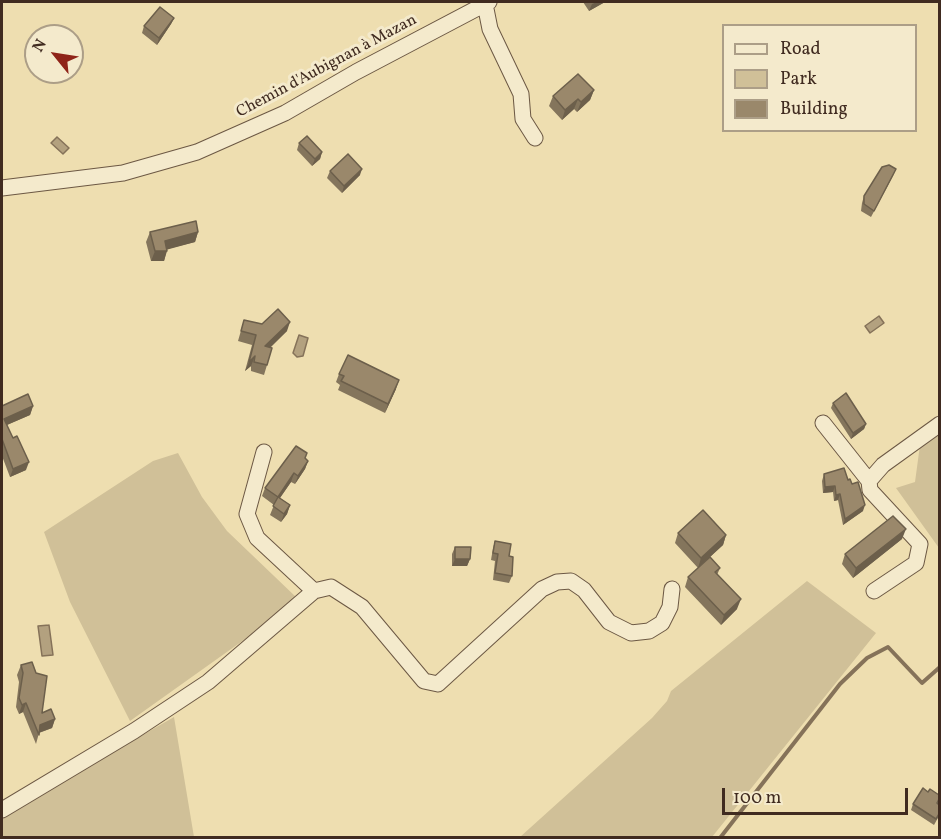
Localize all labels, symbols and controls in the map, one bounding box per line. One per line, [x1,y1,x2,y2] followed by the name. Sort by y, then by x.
[234,11,420,123] street label: Chemin d'Aubignan à Mazan
[24,24,84,84] north arrow
[722,24,917,132] legend
[28,35,53,57] text: N
[780,37,821,62] text: Road
[780,67,817,92] text: Park
[780,97,848,122] text: Building
[725,776,911,814] scale bar
[733,786,782,811] text: 100 m

